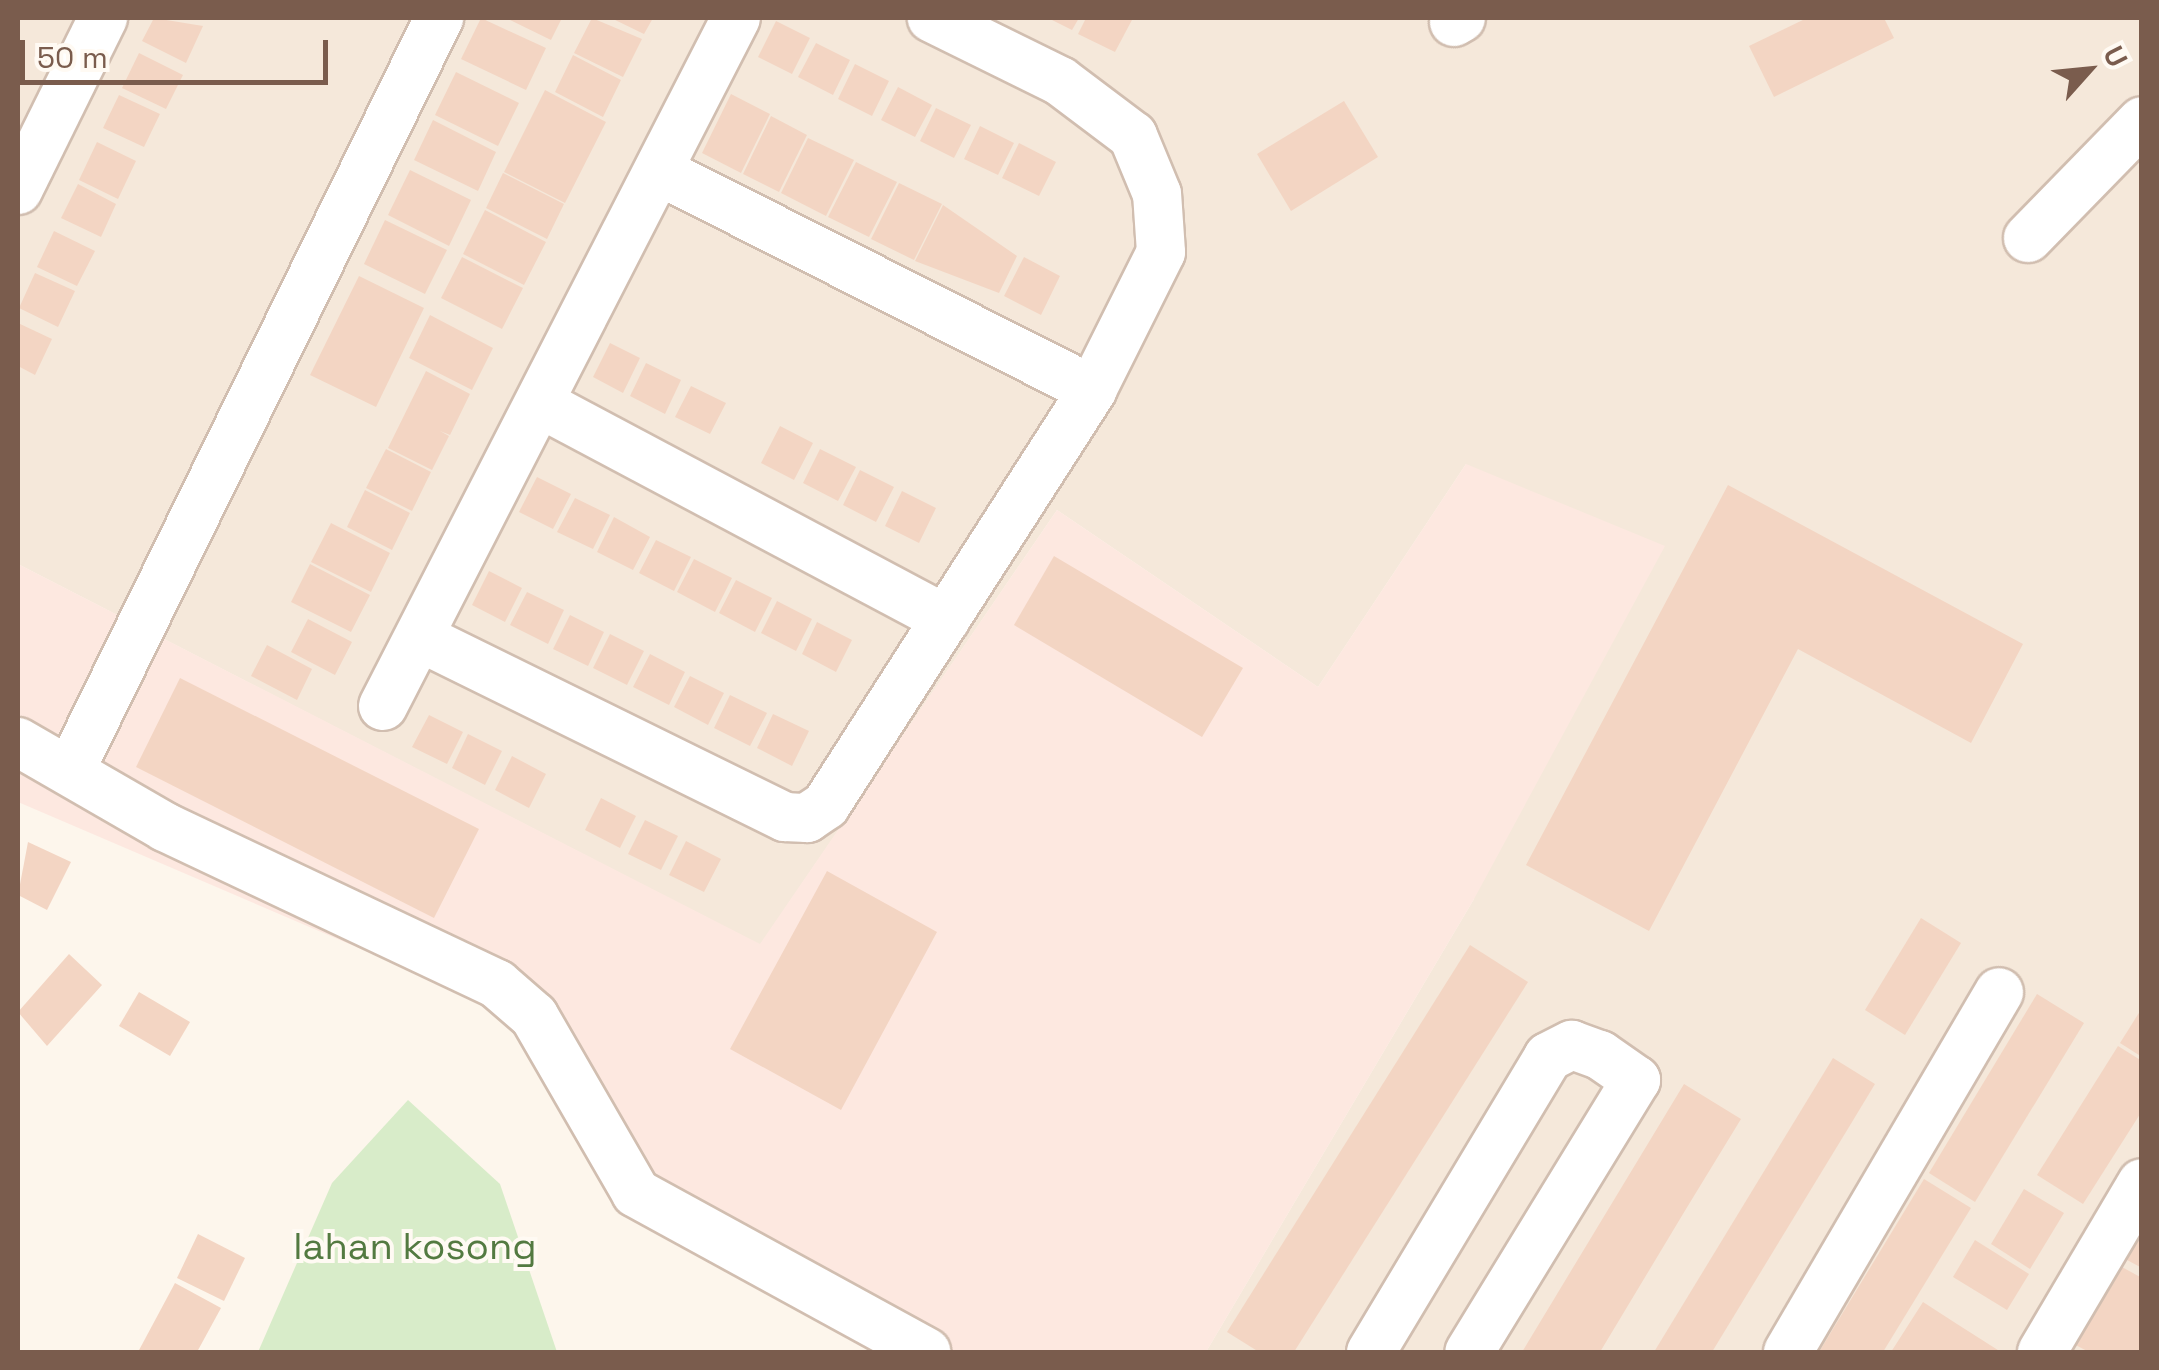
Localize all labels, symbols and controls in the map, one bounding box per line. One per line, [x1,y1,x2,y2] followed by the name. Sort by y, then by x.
[25,20,332,82] scale bar
[2039,20,2139,120] north arrow
[37,38,108,77] text: 50 m
[2095,40,2136,73] text: U
[293,1224,537,1270] park label: lahan kosong

